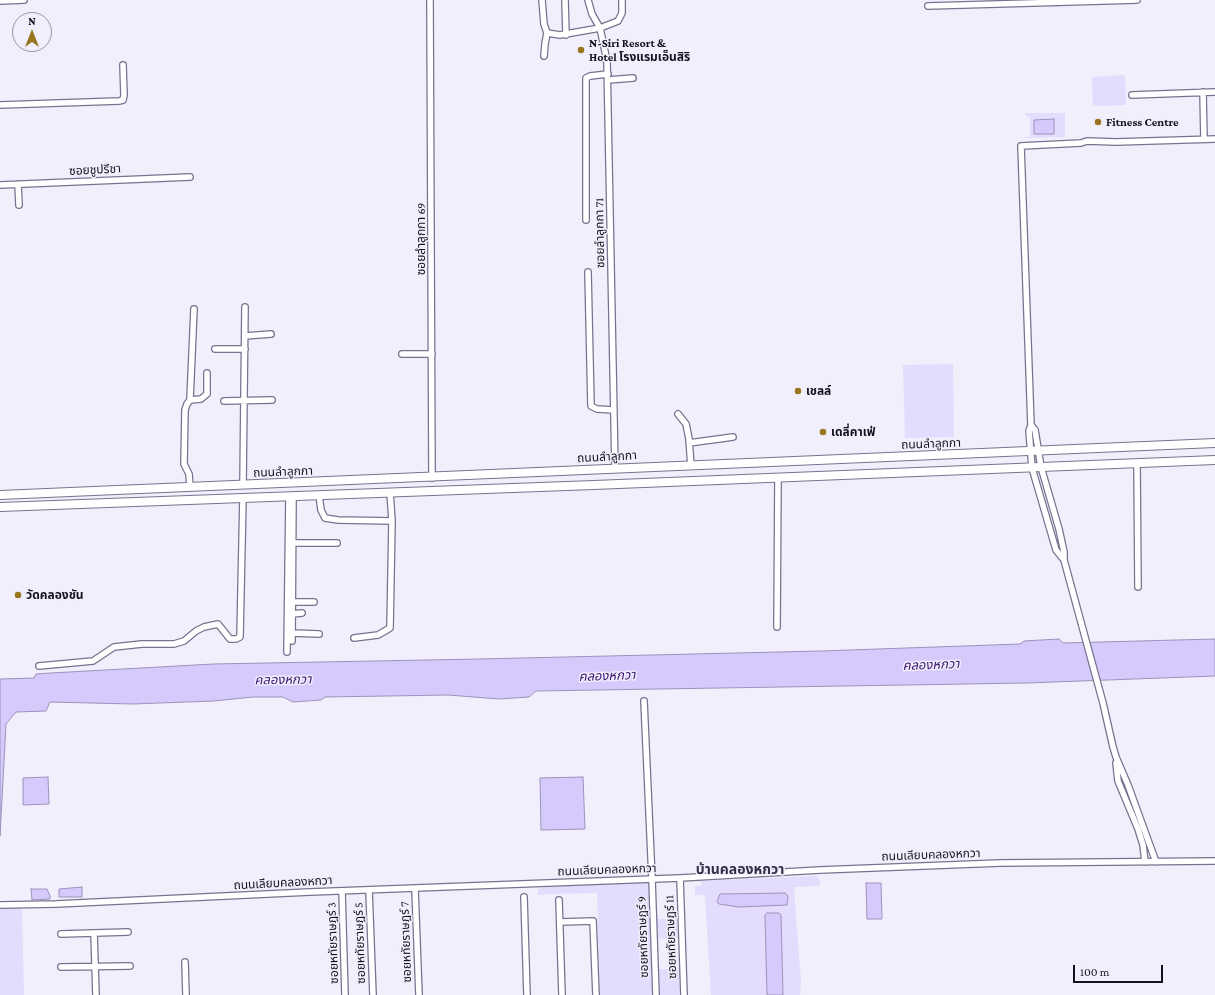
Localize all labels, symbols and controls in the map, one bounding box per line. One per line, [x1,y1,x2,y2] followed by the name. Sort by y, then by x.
[12,12,52,52] north arrow
[28,15,36,27] text: N
[589,36,690,64] place label: N-Siri Resort & Hotel โรงแรมเอ็นสิริ
[576,45,586,55] marker: N-Siri Resort & Hotel โรงแรมเอ็นสิริ
[1106,115,1179,129] place label: Fitness Centre
[1093,117,1103,127] marker: Fitness Centre
[69,161,121,179] street label: ซอยชูปรีชา
[592,198,608,268] street label: ซอยลำลูกกา 71
[414,203,428,275] street label: ซอยลำลูกกา 69
[806,384,831,398] place label: เชลล์
[793,386,803,396] marker: เชลล์
[831,425,875,439] place label: เดลี่คาเฟ่
[818,427,828,437] marker: เดลี่คาเฟ่
[901,436,961,452] street label: ถนนลำลูกกา
[577,448,637,466] street label: ถนนลำลูกกา
[253,464,313,480] street label: ถนนลำลูกกา
[26,588,84,602] place label: วัดคลองชัน
[13,590,23,600] marker: วัดคลองชัน
[902,656,960,674] water label: คลองหกวา
[578,667,636,685] water label: คลองหกวา
[254,672,312,688] water label: คลองหกวา
[881,846,981,864] street label: ถนนเลียบคลองหกวา
[557,861,657,879] street label: ถนนเลียบคลองหกวา
[696,862,784,878] district label: บ้านคลองหกวา
[233,873,333,893] street label: ถนนเลียบคลองหกวา
[662,895,680,979] street label: ซอยหทัยราษฎร์ 11
[634,896,652,978] street label: ซอยหทัยราษฎร์ 9
[397,901,415,983] street label: ซอยหทัยราษฎร์ 7
[324,902,342,984] street label: ซอยหทัยราษฎร์ 3
[351,902,369,984] street label: ซอยหทัยราษฎร์ 5
[1075,957,1165,983] scale bar
[1080,965,1109,979] text: 100 m

